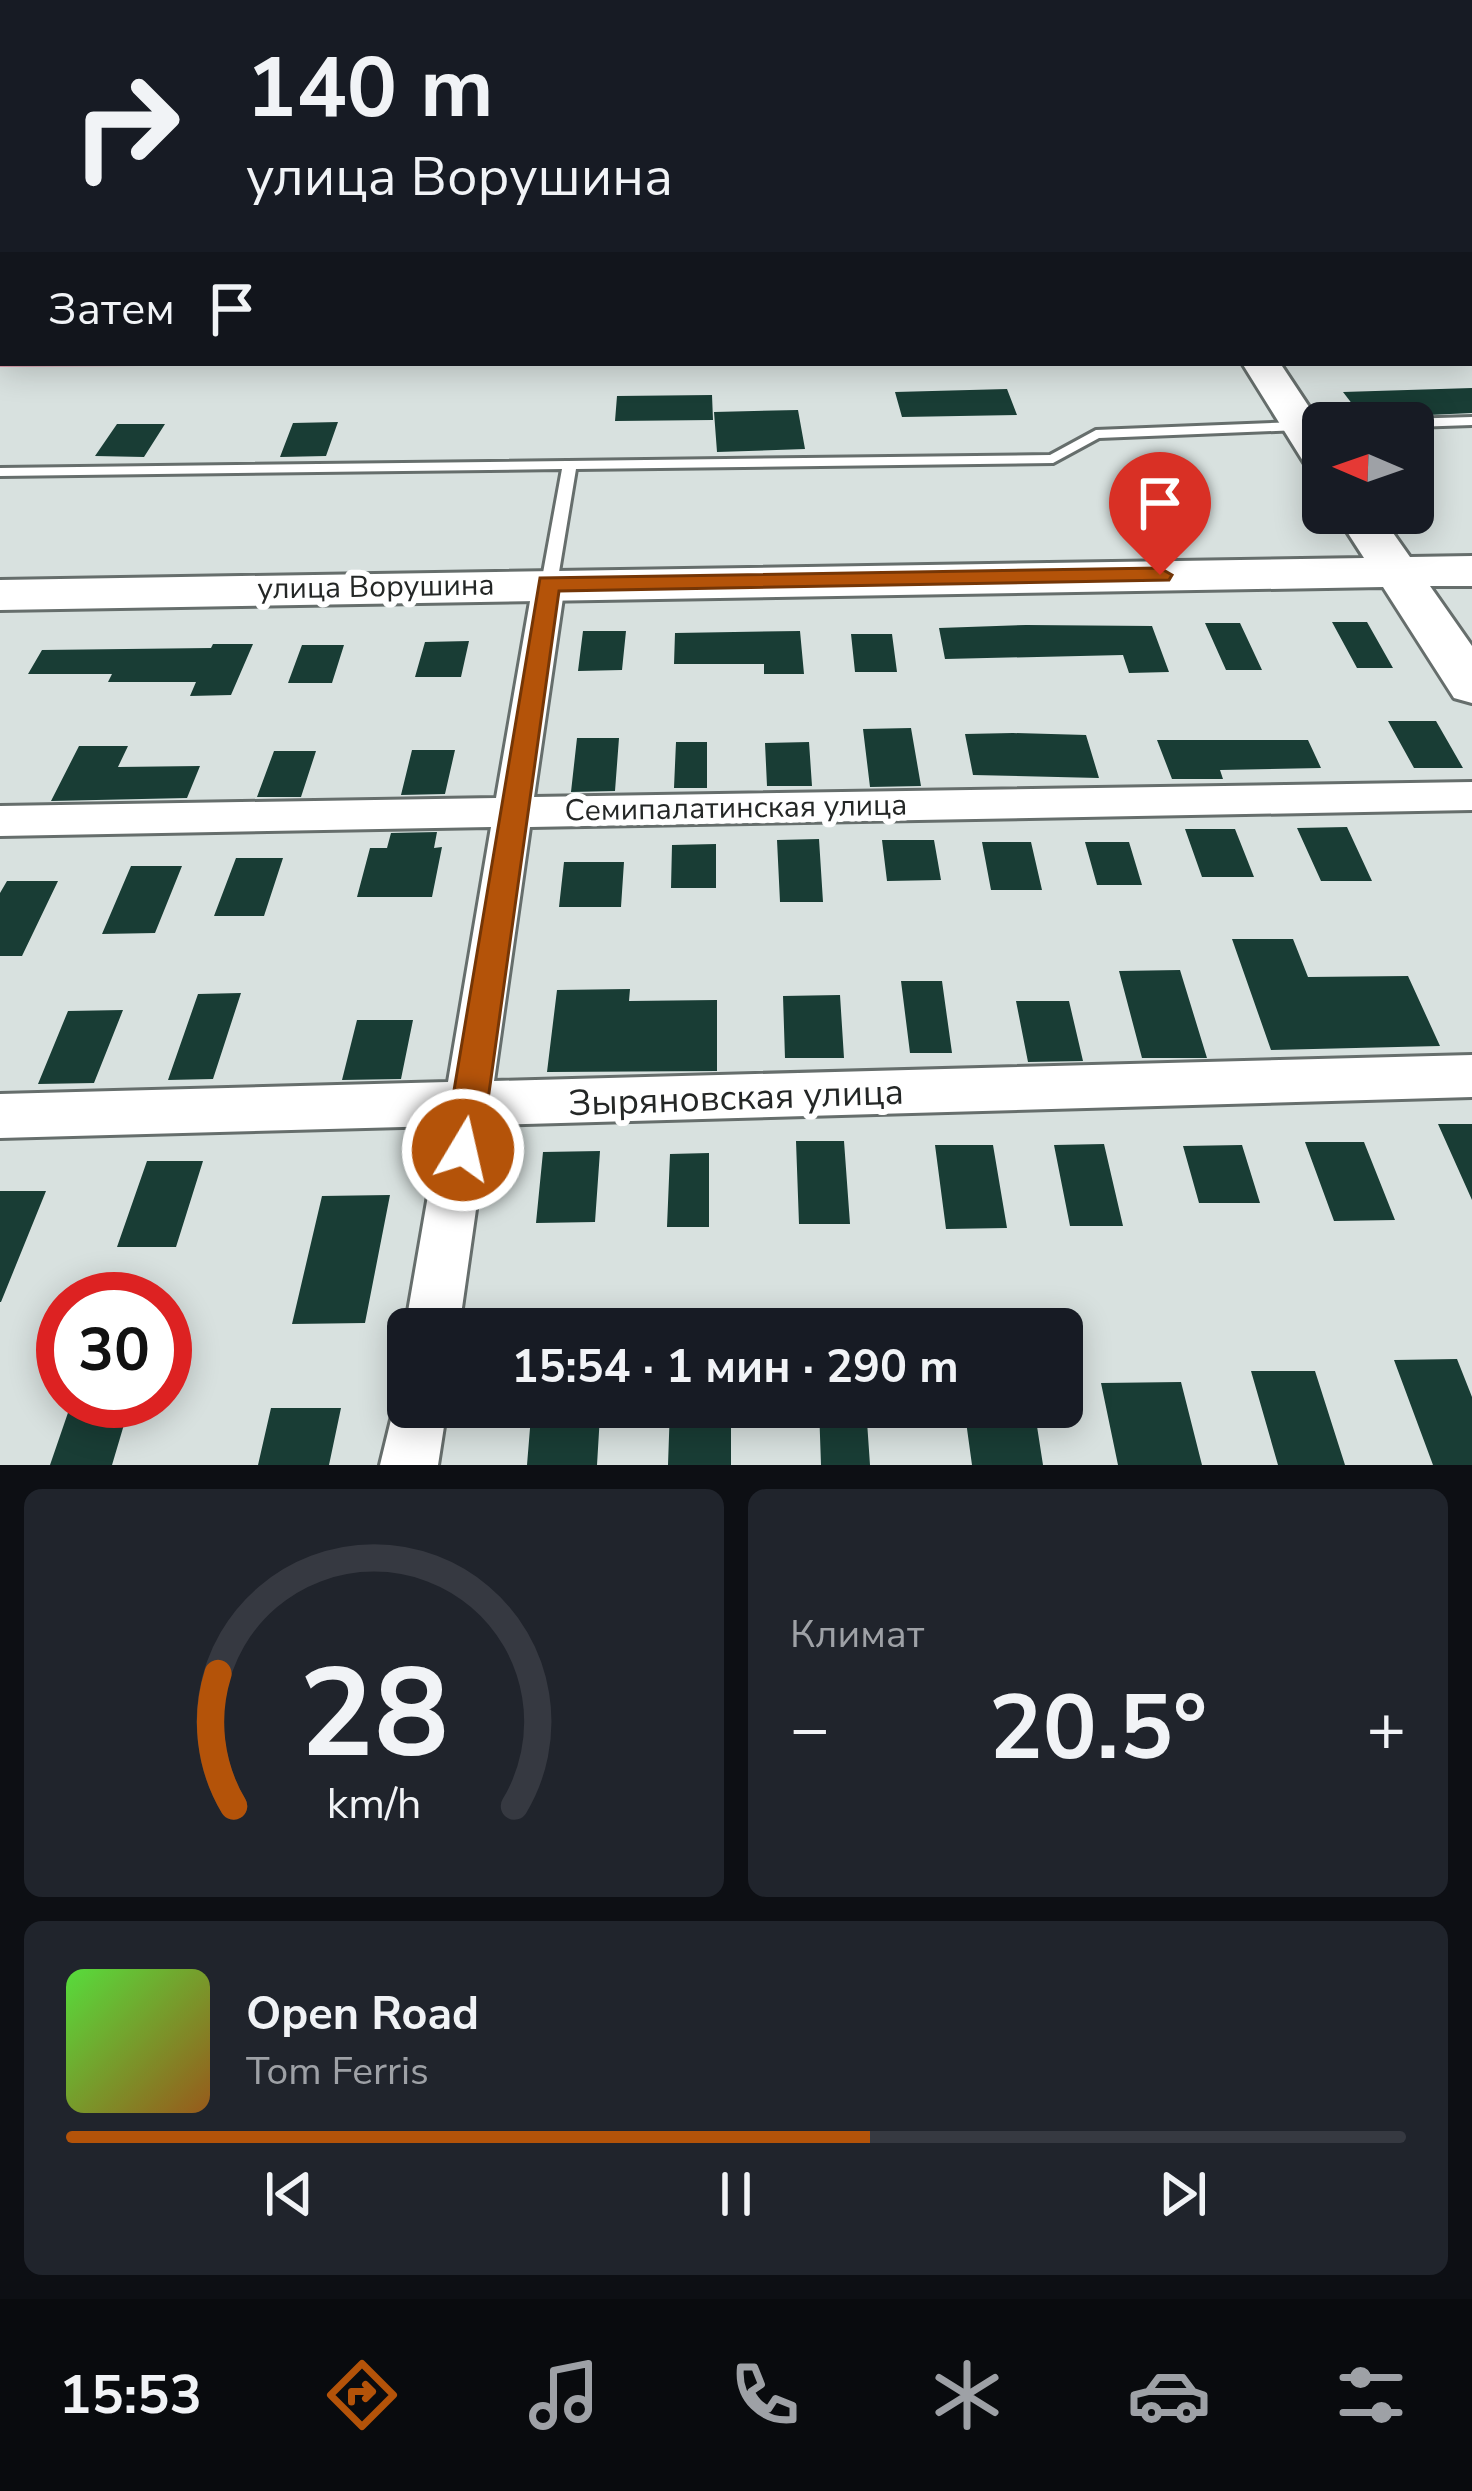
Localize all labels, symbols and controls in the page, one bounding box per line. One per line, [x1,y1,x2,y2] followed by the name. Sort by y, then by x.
[246,31,494,146] text: 140 m
[48,48,204,204] icon: right
[246,140,673,214] text: улица Ворушина
[199,276,265,342] icon: arrive
[48,279,175,340] text: Затем
[1302,402,1434,534] north arrow
[1302,402,1434,534] map controls
[1109,452,1211,575] pin
[1127,470,1193,536] icon: arrive
[257,564,495,610] street label: улица Ворушина
[564,785,908,831] street label: Семипалатинская улица
[567,1068,905,1128] street label: Зыряновская улица
[400,1087,526,1213] position arrow
[36,1272,192,1428] speed limit sign: 30
[511,1337,959,1398] text: 15:54 · 1 мин · 290 m
[790,1608,924,1661] text: Климат
[299,1629,449,1799] text: 28
[989,1667,1207,1790] text: 20.5°
[790,1684,830,1774] text: −
[1366,1684,1406,1774] text: +
[327,1775,421,1833] text: km/h
[246,1984,479,2045] text: Open Road
[246,2045,429,2098] text: Tom Ferris
[256,2161,322,2227] icon: previous
[703,2161,769,2227] icon: pause
[1150,2161,1216,2227] icon: next
[320,2353,404,2437] icon: directions
[522,2353,606,2437] icon: music
[723,2353,807,2437] icon: phone
[925,2353,1009,2437] icon: climate
[1127,2353,1211,2437] icon: car
[1329,2353,1413,2437] icon: filters
[59,2358,202,2432] text: 15:53

